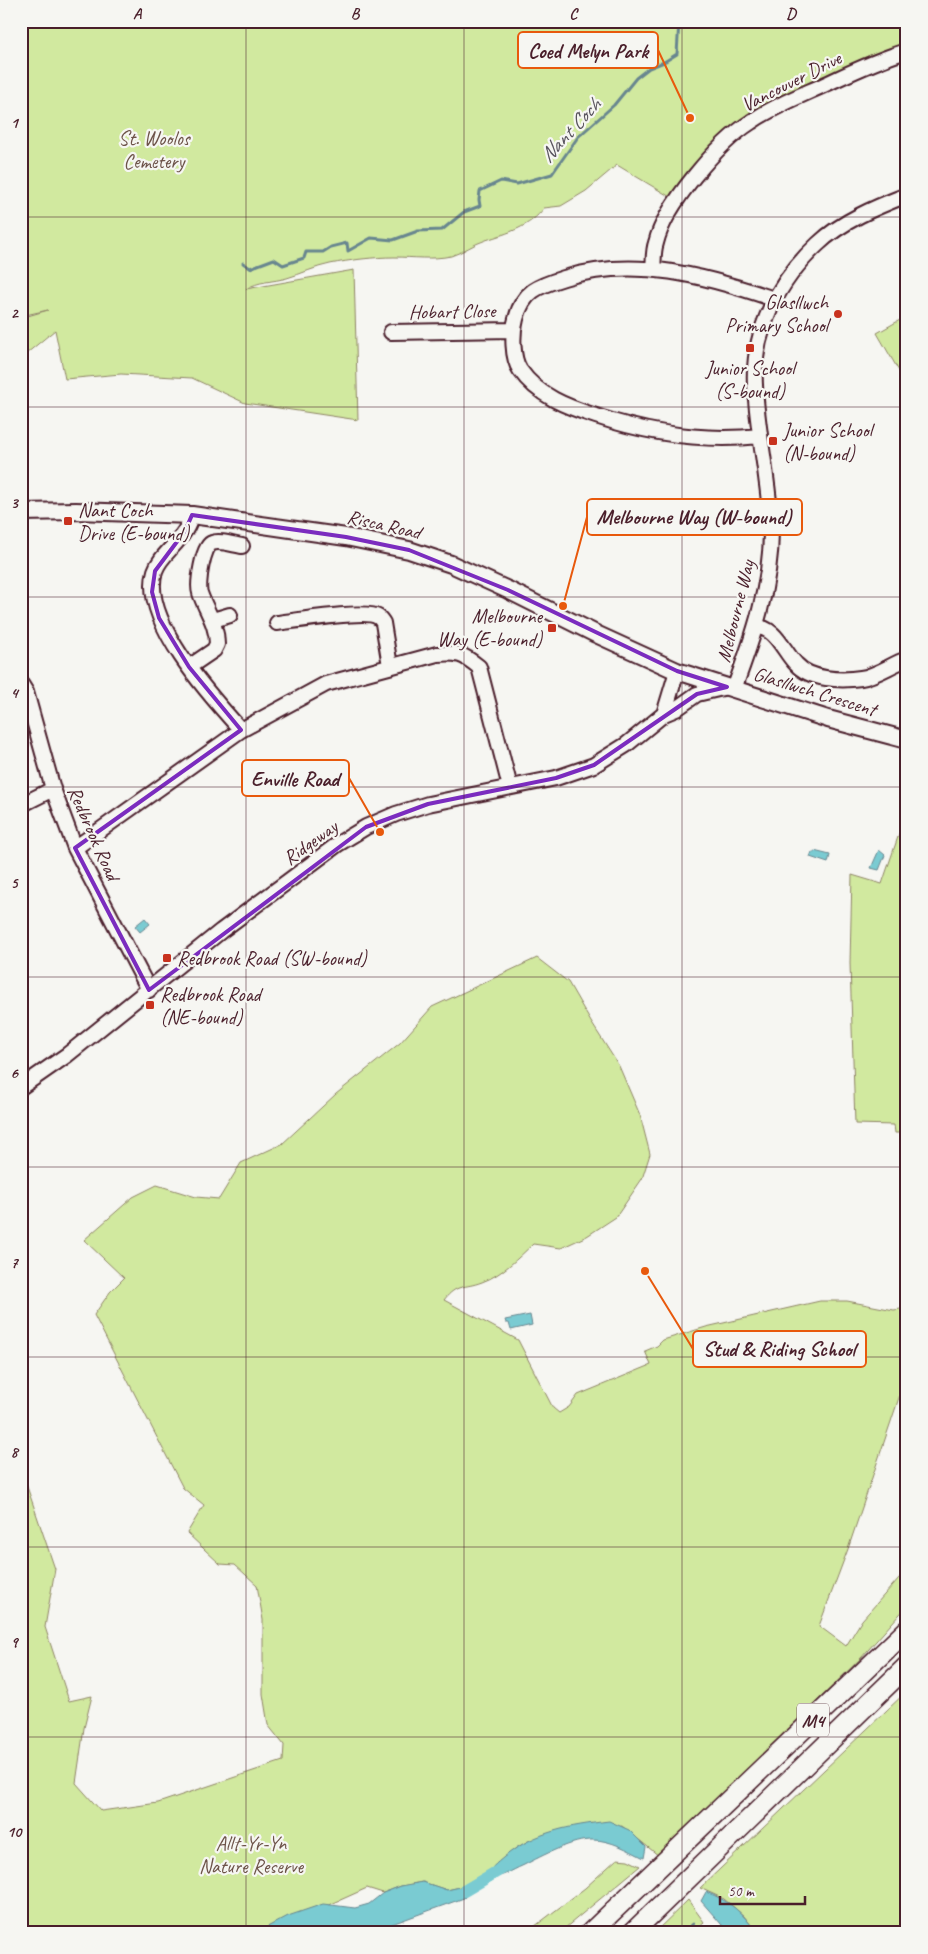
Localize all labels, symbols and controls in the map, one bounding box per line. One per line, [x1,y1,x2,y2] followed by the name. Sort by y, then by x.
[133,4,143,24] text: A
[351,4,361,24] text: B
[569,4,579,24] text: C
[786,4,797,24] text: D
[518,32,658,68] callout: Coed Melyn Park
[528,38,650,64] text: Coed Melyn Park
[737,45,847,117] street label: Vancouver Drive
[534,91,608,168] water label: Nant Coch
[10,113,19,133] text: 1
[118,126,192,174] park label: St. Woolos Cemetery
[725,290,832,338] place label: Glasllwch Primary School
[408,298,497,325] street label: Hobart Close
[10,303,19,323] text: 2
[832,308,844,320] marker: Glasllwch Primary School
[744,342,756,354] marker: Junior School (S-bound)
[705,356,798,404] place label: Junior School (S-bound)
[782,418,876,466] place label: Junior School (N-bound)
[767,435,779,447] marker: Junior School (N-bound)
[10,493,19,513] text: 3
[78,498,190,546] place label: Nant Coch Drive (E-bound)
[587,499,802,535] callout: Melbourne Way (W-bound)
[345,504,426,546] street label: Risca Road
[597,504,793,531] text: Melbourne Way (W-bound)
[62,515,74,527] marker: Nant Coch Drive (E-bound)
[711,556,761,665] street label: Melbourne Way
[437,604,543,652] place label: Melbourne Way (E-bound)
[546,622,558,634] marker: Melbourne Way (E-bound)
[751,661,882,723] street label: Glasllwch Crescent
[10,683,19,703] text: 4
[242,760,349,796] callout: Enville Road
[251,766,343,792] text: Enville Road
[62,782,127,887] street label: Redbrook Road
[278,813,344,871] street label: Ridgeway
[11,873,20,893] text: 5
[177,946,368,971] place label: Redbrook Road (SW-bound)
[161,952,173,964] marker: Redbrook Road (SW-bound)
[160,982,264,1030] place label: Redbrook Road (NE-bound)
[144,999,156,1011] marker: Redbrook Road (NE-bound)
[10,1063,19,1083] text: 6
[10,1253,19,1273] text: 7
[693,1331,866,1367] callout: Stud & Riding School
[703,1336,860,1362] text: Stud & Riding School
[10,1442,19,1462] text: 8
[10,1632,19,1652] text: 9
[797,1704,829,1736] road number: M4
[7,1822,23,1842] text: 10
[199,1831,304,1879] park label: Allt-Yr-Yn Nature Reserve
[720,1874,806,1906] scale bar
[728,1882,755,1901] text: 50 m

